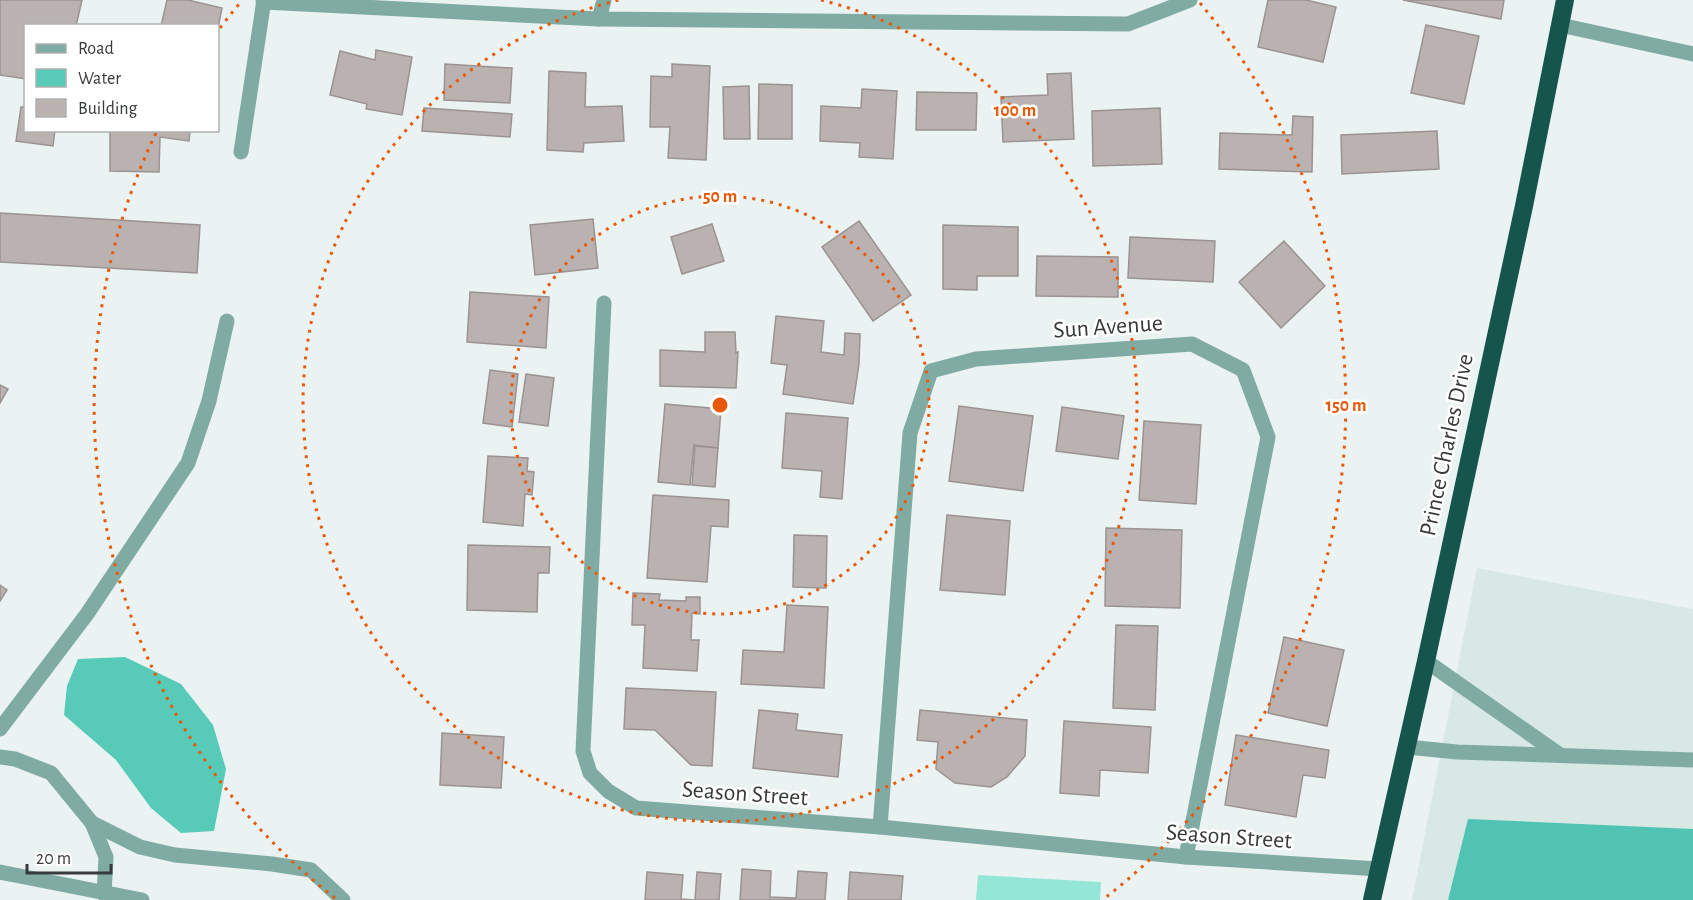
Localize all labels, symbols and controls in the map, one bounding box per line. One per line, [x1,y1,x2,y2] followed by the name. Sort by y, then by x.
[24,24,219,132] legend
[78,40,114,58] text: Road
[78,70,121,88] text: Water
[78,100,138,118] text: Building
[994,102,1036,120] text: 100 m
[703,188,737,206] text: 50 m
[1052,311,1164,343] street label: Sun Avenue
[1416,352,1478,538] street label: Prince Charles Drive
[710,395,730,415] centre of rings
[1326,397,1366,415] text: 150 m
[681,778,809,810] street label: Season Street
[1165,821,1293,853] street label: Season Street
[27,837,111,875] scale bar
[36,850,71,868] text: 20 m

